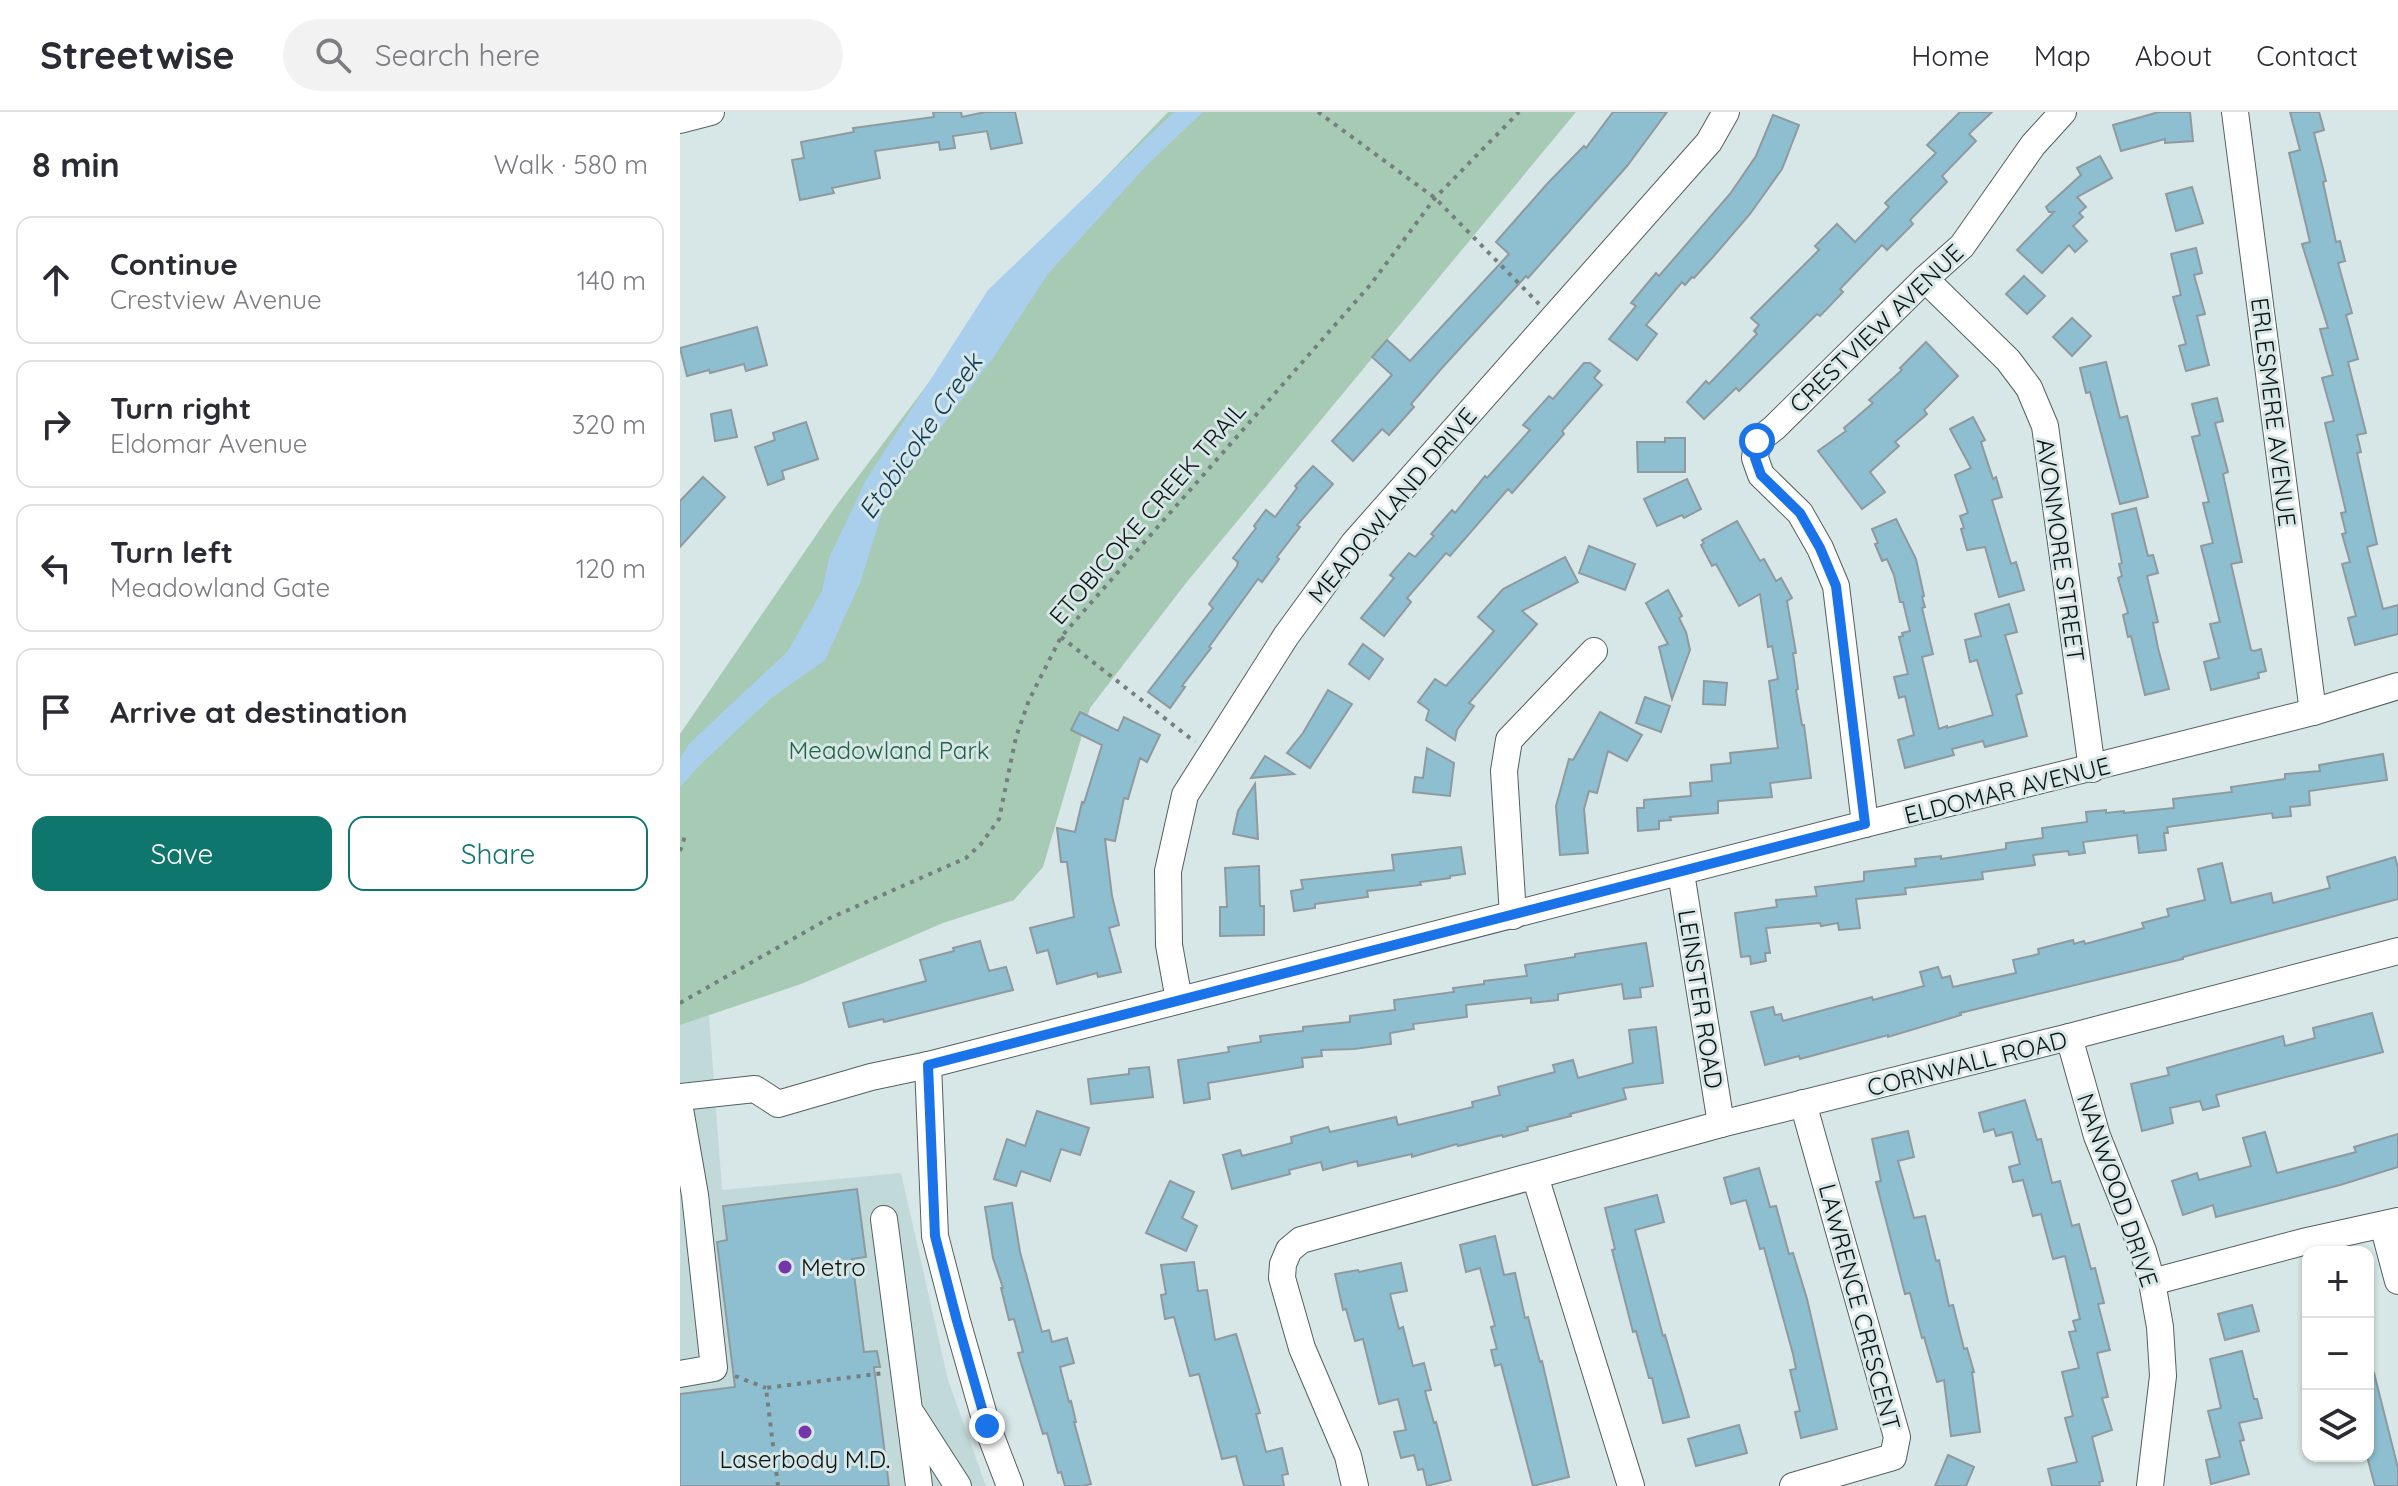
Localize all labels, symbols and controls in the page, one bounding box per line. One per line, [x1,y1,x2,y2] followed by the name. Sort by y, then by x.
[283,19,843,91] search box
[40,31,235,79] text: Streetwise
[311,33,355,77] icon: search
[375,36,540,74] text: Search here
[1911,38,1990,73] text: Home
[2034,38,2091,73] text: Map
[2135,38,2212,73] text: About
[2256,38,2358,73] text: Contact
[32,143,120,186] text: 8 min
[494,148,648,181] text: Walk · 580 m
[1783,237,1969,419] street label: CRESTVIEW AVENUE
[110,245,238,283] text: Continue
[34,258,78,302] icon: ahead
[577,264,646,297] text: 140 m
[110,283,322,316] text: Crestview Avenue
[2245,296,2303,528] street label: ERLESMERE AVENUE
[851,345,990,525] water label: Etobicoke Creek
[110,389,251,427] text: Turn right
[1042,396,1252,630] street label: ETOBICOKE CREEK TRAIL
[1301,401,1483,609] street label: MEADOWLAND DRIVE
[34,402,78,446] icon: right
[572,408,646,441] text: 320 m
[1739,423,1775,459] route start
[110,427,307,460] text: Eldomar Avenue
[2030,436,2092,664] street label: AVONMORE STREET
[110,533,233,571] text: Turn left
[34,546,78,590] icon: left
[576,552,646,585] text: 120 m
[110,571,330,604] text: Meadowland Gate
[34,690,78,734] icon: arrive
[110,693,408,731] text: Arrive at destination
[789,735,989,765] park label: Meadowland Park
[1901,750,2113,830] street label: ELDOMAR AVENUE
[32,816,332,891] button: Save
[348,816,648,891] button: Share
[1672,907,1730,1091] street label: LEINSTER ROAD
[1864,1024,2070,1102] street label: CORNWALL ROAD
[2071,1089,2165,1291] street label: NANWOOD DRIVE
[1813,1180,1907,1434] street label: LAWRENCE CRESCENT
[2302,1246,2374,1462] map controls
[2302,1246,2374,1318] button: +
[801,1252,866,1282] place label: Metro
[776,1258,794,1276] marker: Metro
[2302,1318,2374,1390] button: −
[2302,1390,2374,1462] button: layers
[969,1408,1005,1444] route end
[796,1423,814,1441] marker: Laserbody M.D.
[720,1444,890,1474] place label: Laserbody M.D.

